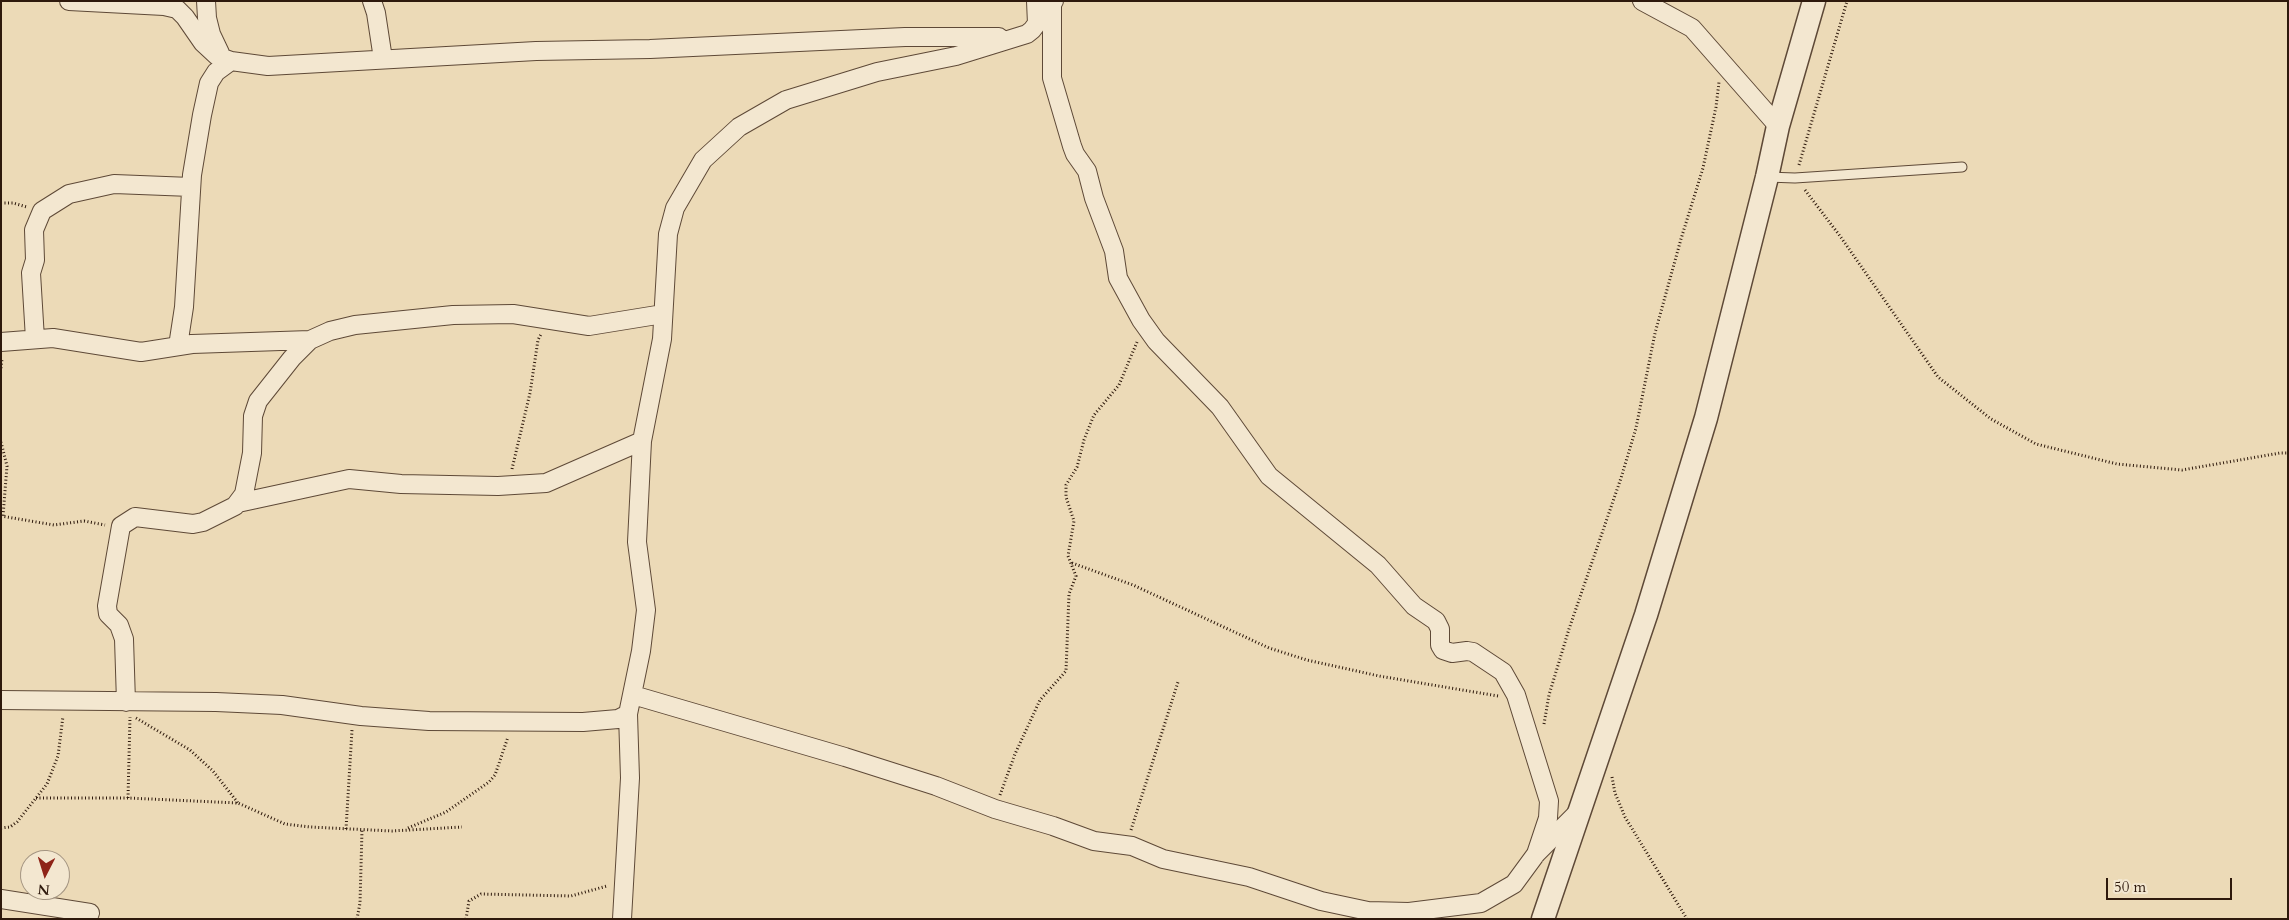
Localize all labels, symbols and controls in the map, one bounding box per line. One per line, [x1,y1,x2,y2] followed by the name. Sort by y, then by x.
[20,850,70,900] north arrow
[2109,868,2235,900] scale bar
[2114,877,2146,897] text: 50 m
[37,879,51,899] text: N

